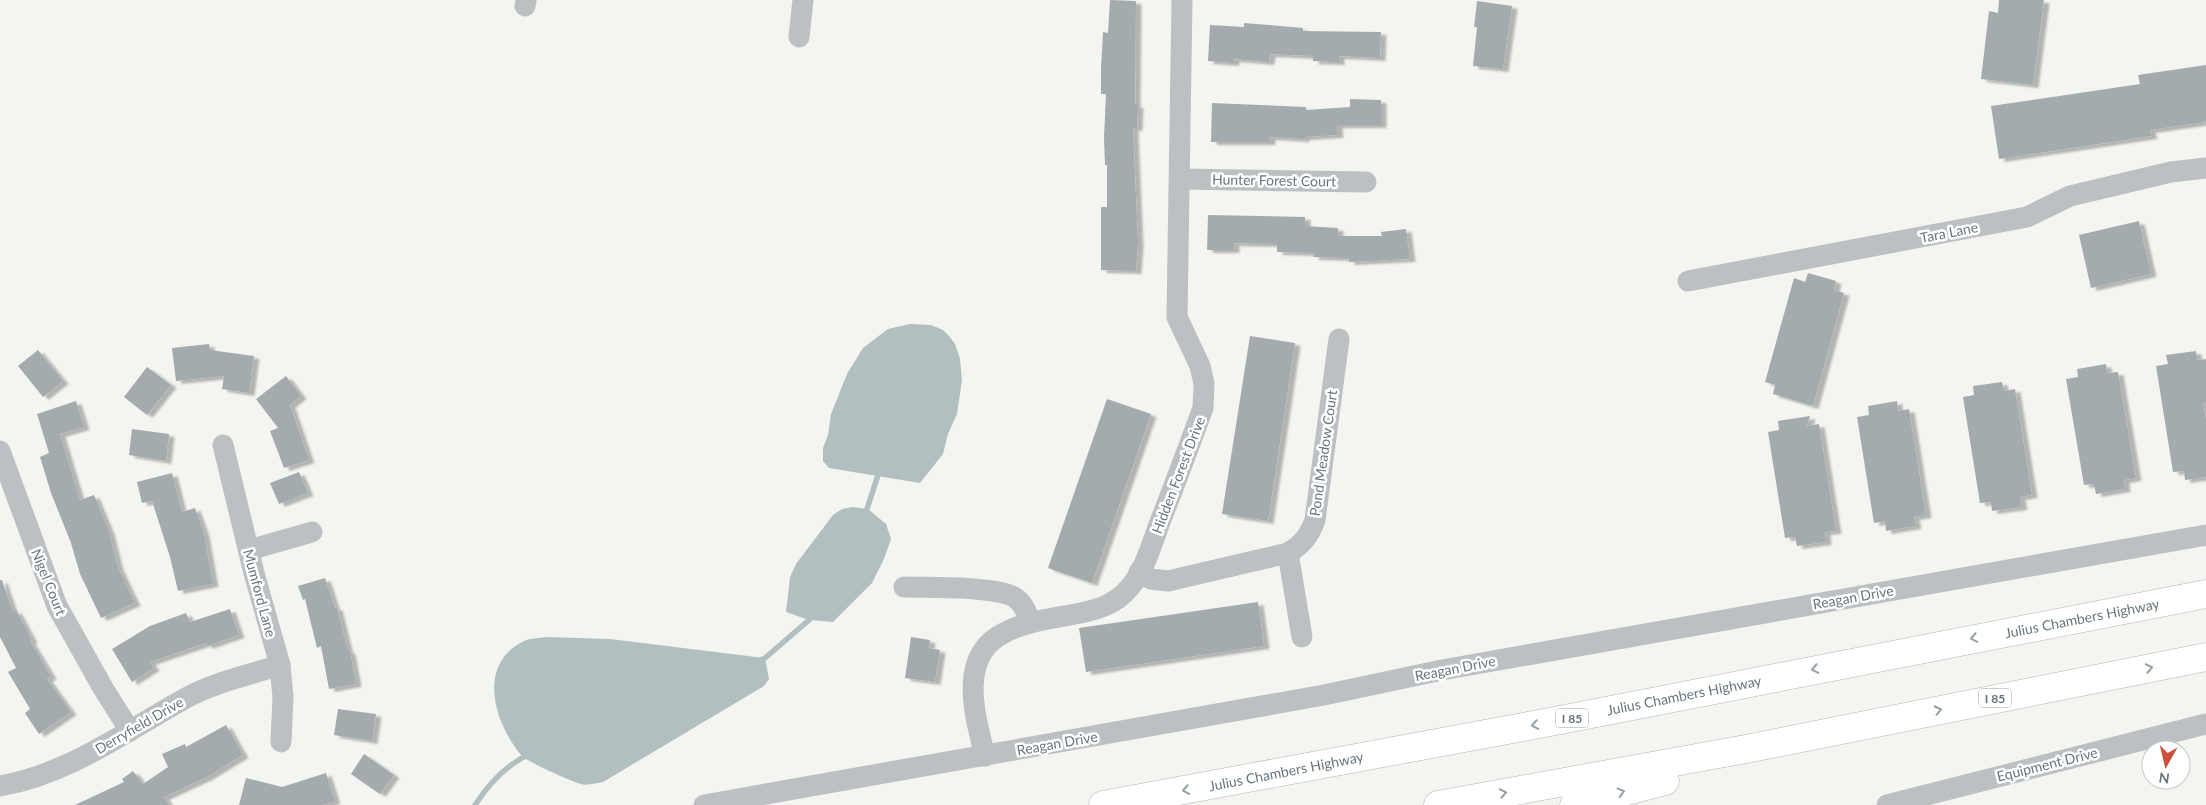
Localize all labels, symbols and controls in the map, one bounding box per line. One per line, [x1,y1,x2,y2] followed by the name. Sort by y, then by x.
[1212,170,1336,190] street label: Hunter Forest Court
[1919,218,1979,246] street label: Tara Lane
[1306,389,1340,517] street label: Pond Meadow Court
[1148,414,1208,536] street label: Hidden Forest Drive
[28,546,70,618] street label: Nigel Court
[240,547,280,639] street label: Mumford Lane
[1811,582,1895,612] street label: Reagan Drive
[2003,595,2162,641] street label: Julius Chambers Highway
[1970,633,1979,643] one-way arrow
[1413,652,1497,684] street label: Reagan Drive
[1810,663,1819,674] one-way arrow
[2144,664,2153,674] one-way arrow
[1605,672,1764,718] street label: Julius Chambers Highway
[1979,688,2011,708] road number: I 85
[92,693,186,757] street label: Derryfield Drive
[1933,705,1942,716] one-way arrow
[1556,708,1588,728] road number: I 85
[1531,719,1540,729] one-way arrow
[1015,728,1099,758] street label: Reagan Drive
[2141,740,2191,790] north arrow
[1995,743,2099,785] street label: Equipment Drive
[1207,748,1366,794] street label: Julius Chambers Highway
[2158,769,2171,788] text: N
[1182,784,1191,794] one-way arrow
[1498,788,1507,798] one-way arrow
[1617,788,1625,798] one-way arrow

